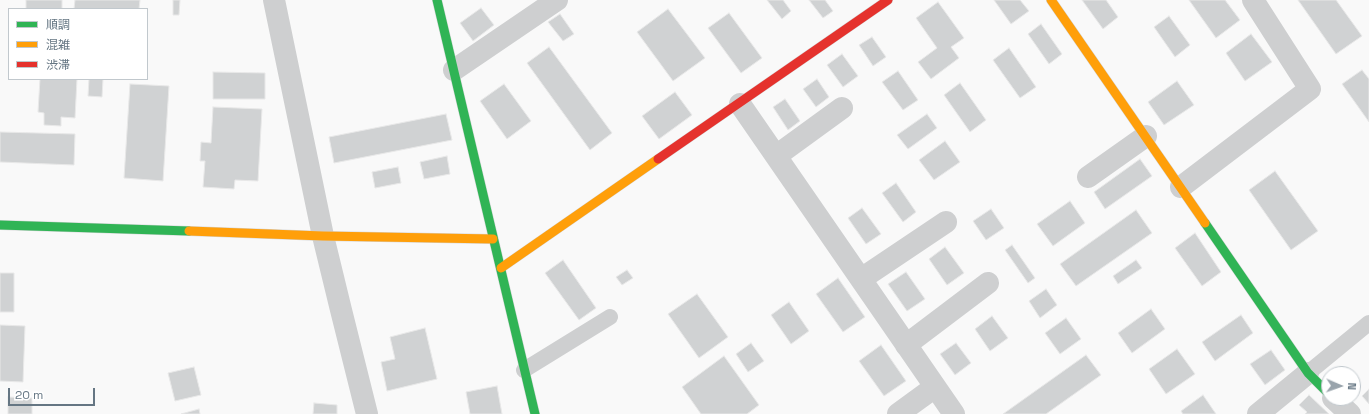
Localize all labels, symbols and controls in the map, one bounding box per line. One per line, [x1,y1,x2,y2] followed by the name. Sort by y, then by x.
[8,8,148,80] legend
[46,17,70,33] text: 順調
[46,37,70,53] text: 混雑
[46,57,70,73] text: 渋滞
[1321,366,1361,406] north arrow
[10,380,97,406] scale bar
[1345,382,1359,390] text: N
[15,387,43,403] text: 20 m

